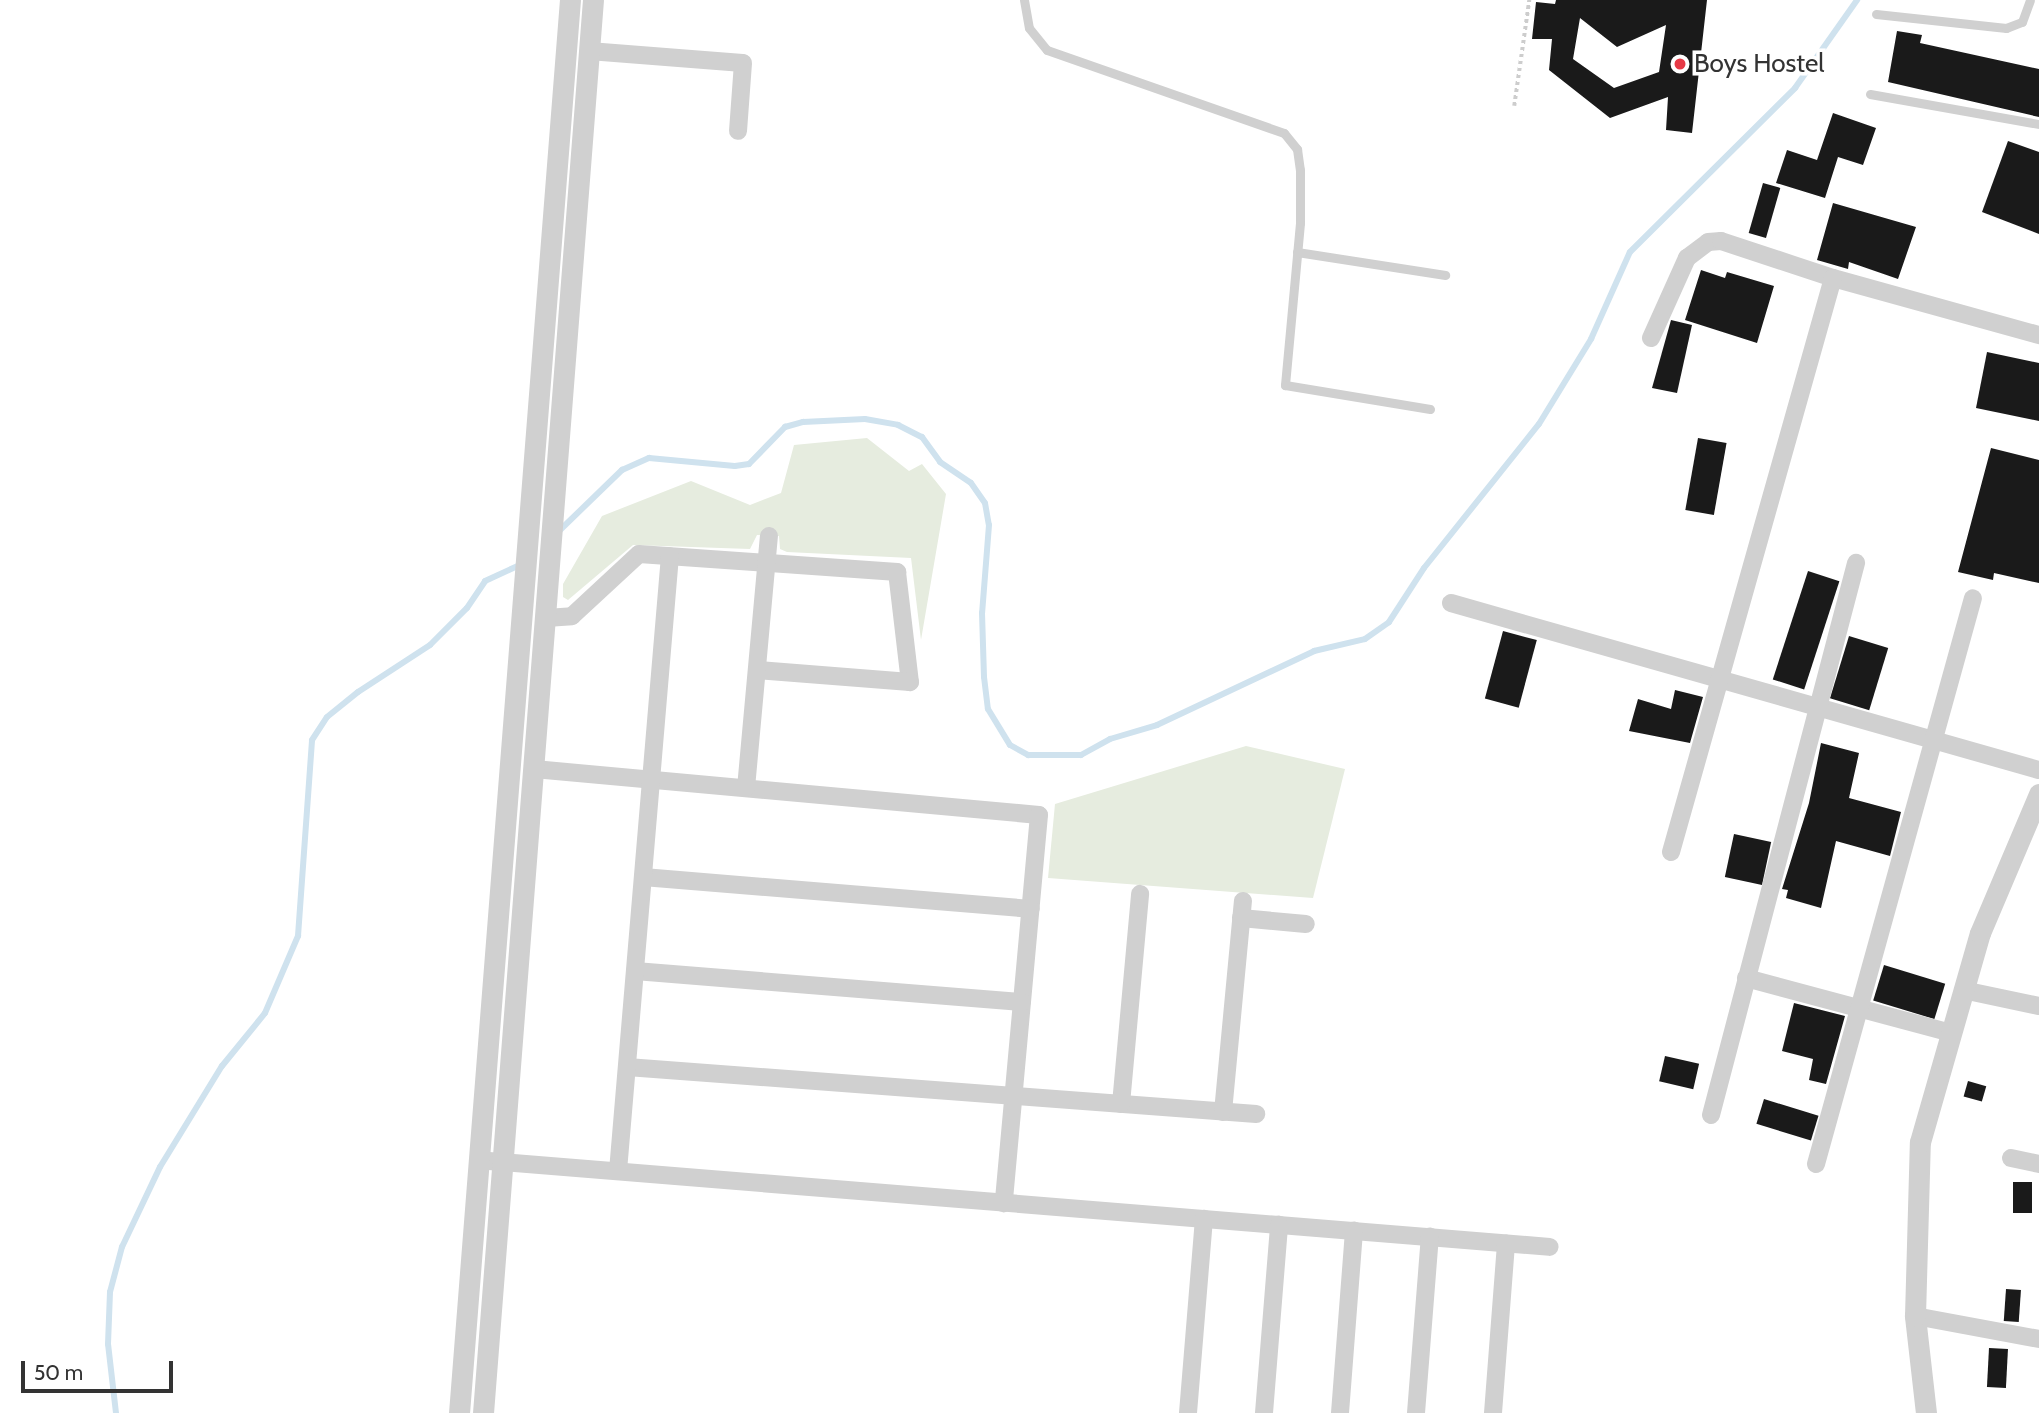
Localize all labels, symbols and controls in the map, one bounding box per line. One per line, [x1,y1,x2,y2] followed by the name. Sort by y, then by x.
[1694,48,1824,80] place label: Boys Hostel
[1672,56,1688,72] marker: Boys Hostel
[24,1346,177,1390] scale bar
[34,1360,83,1385] text: 50 m

